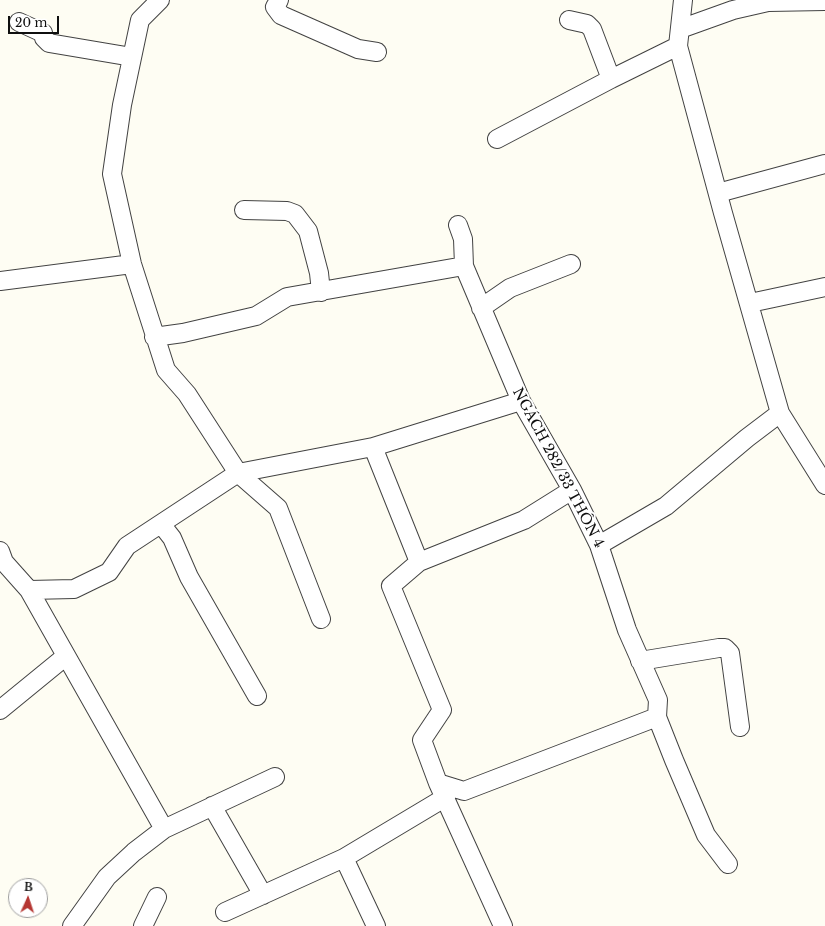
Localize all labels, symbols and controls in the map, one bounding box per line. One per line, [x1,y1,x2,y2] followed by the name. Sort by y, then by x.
[10,8,61,34] scale bar
[15,15,47,30] text: 20 m
[509,385,607,551] street label: NGÁCH 282/33 THÔN 4
[8,878,48,918] north arrow
[24,880,33,894] text: B

